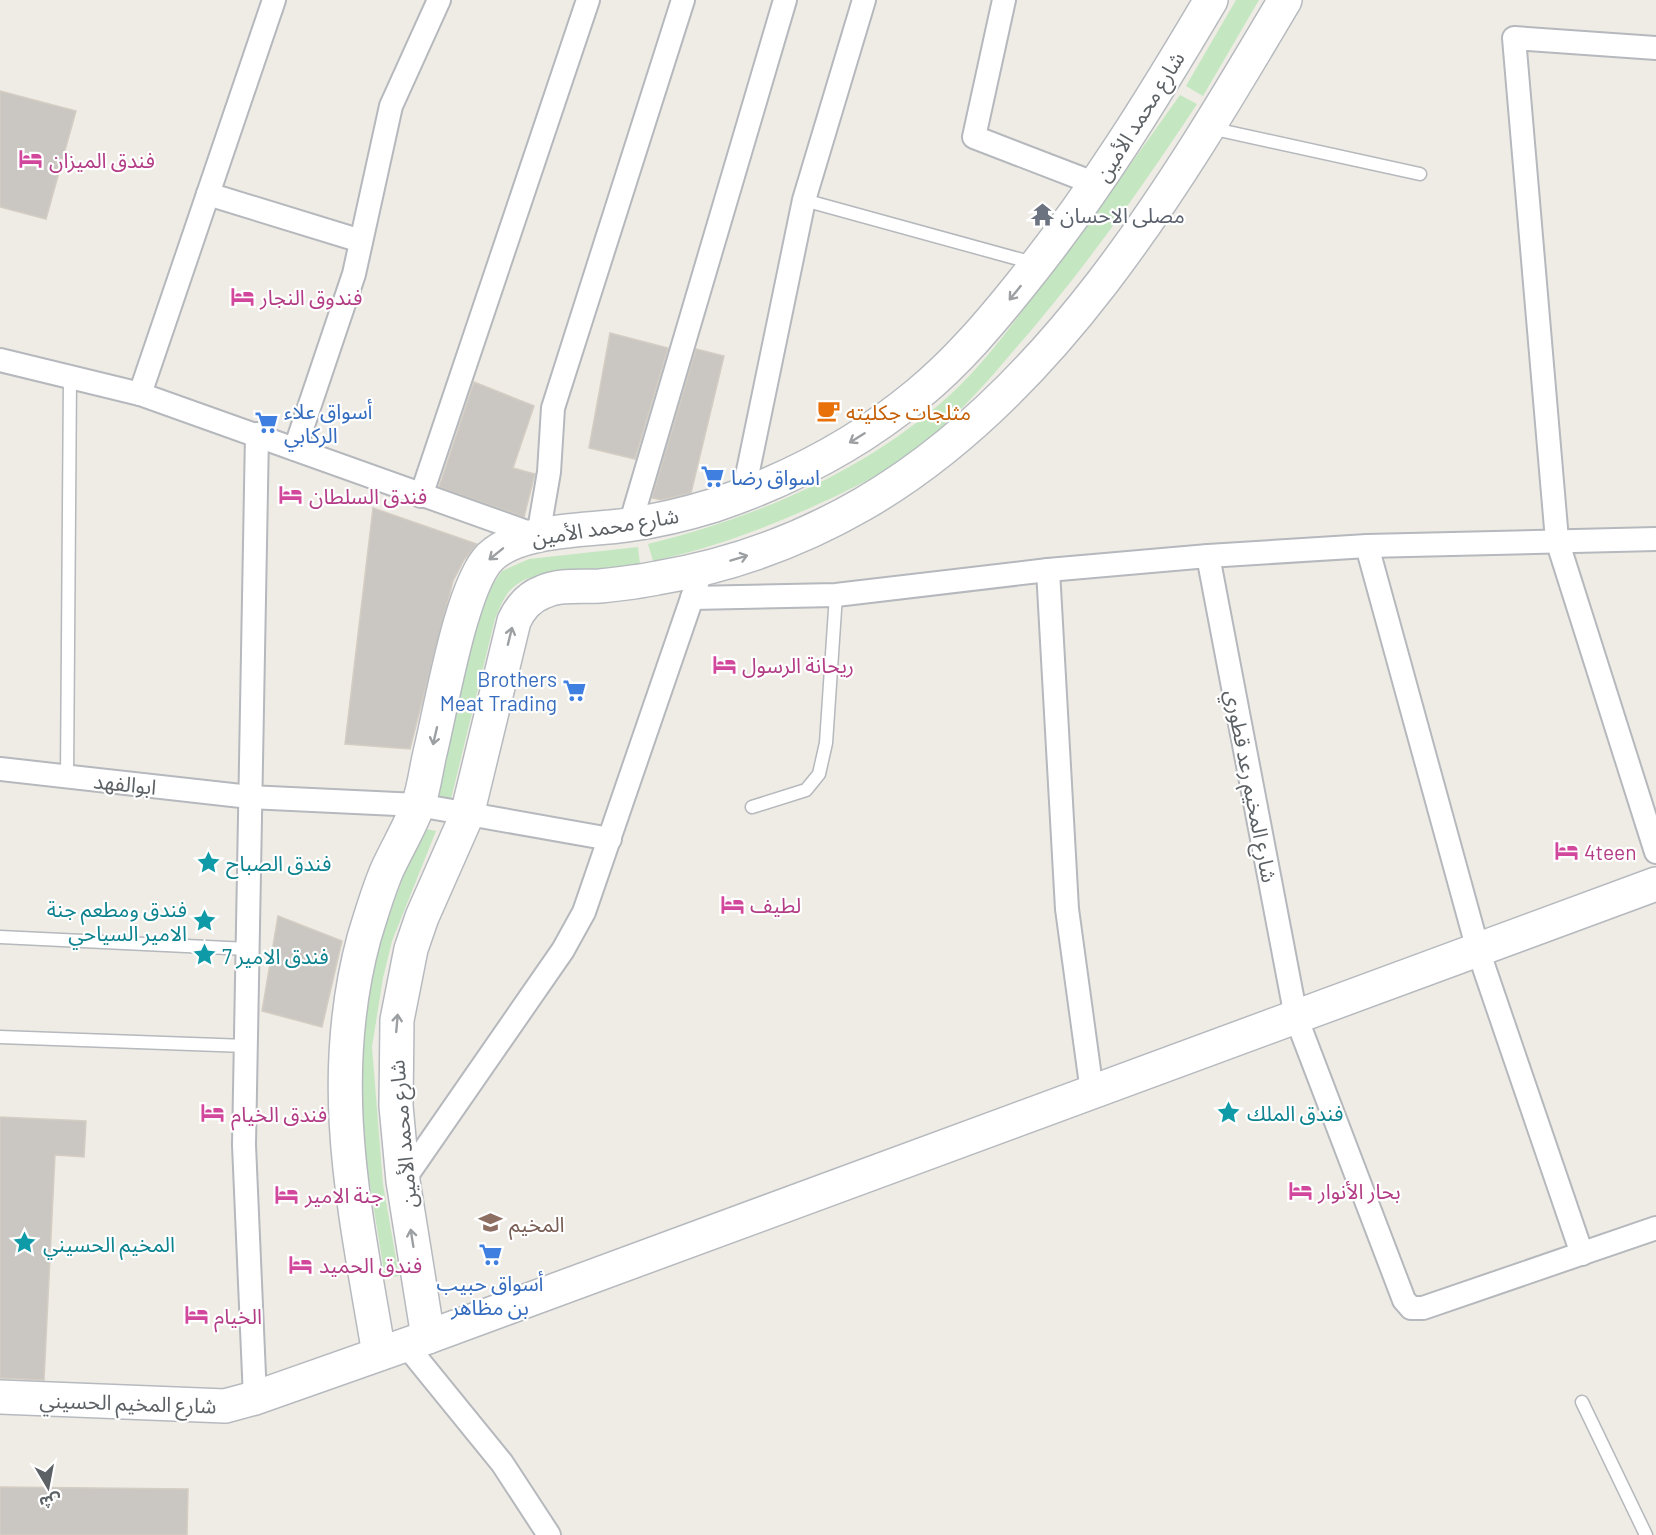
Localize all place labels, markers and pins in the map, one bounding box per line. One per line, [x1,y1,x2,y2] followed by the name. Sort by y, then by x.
[18,146,44,172] hotel icon: فندق الميزان
[49,147,155,173] place label: فندق الميزان
[1029,201,1055,227] temple icon: مصلى الاحسان
[1060,202,1185,228] place label: مصلى الاحسان
[229,283,255,309] hotel icon: فندوق النجار
[259,284,362,310] place label: فندوق النجار
[284,398,373,451] place label: أسواق علاء الركابي
[815,398,841,424] cafe icon: مثلجات جكليته
[846,399,971,424] place label: مثلجات جكليته
[253,409,279,435] supermarket icon: أسواق علاء الركابي
[700,463,726,489] supermarket icon: اسواق رضا
[731,464,820,490] place label: اسواق رضا
[278,482,304,508] hotel icon: فندق السلطان
[309,483,427,509] place label: فندق السلطان
[711,651,737,677] hotel icon: ريحانة الرسول
[742,652,854,678] place label: ريحانة الرسول
[440,666,557,715] place label: Brothers Meat Trading
[562,677,588,703] supermarket icon: Brothers Meat Trading
[1553,838,1579,864] hotel icon: 4teen
[1584,839,1637,864] place label: 4teen
[195,849,221,875] place icon: فندق الصباح
[226,850,331,879] place label: فندق الصباح
[719,891,745,917] hotel icon: لطيف
[750,892,801,917] place label: لطيف
[47,896,187,949] place label: فندق ومطعم جنة الامير السياحي
[192,907,218,933] place icon: فندق ومطعم جنة الامير السياحي
[191,942,217,968] place icon: فندق الامير 7
[222,943,329,969] place label: فندق الامير 7
[1216,1099,1242,1125] place icon: فندق الملك
[200,1100,226,1126] hotel icon: فندق الخيام
[1247,1100,1343,1125] place label: فندق الملك
[231,1101,327,1131] place label: فندق الخيام
[1287,1177,1313,1203] hotel icon: بحار الأنوار
[1317,1178,1401,1204] place label: بحار الأنوار
[274,1181,300,1207] hotel icon: جنة الامير
[304,1182,383,1208] place label: جنة الامير
[478,1210,504,1236] school or university icon: المخيم
[509,1211,565,1240] place label: المخيم
[12,1230,38,1256] place icon: المخيم الحسيني
[43,1231,175,1260] place label: المخيم الحسيني
[477,1241,503,1267] supermarket icon: أسواق حبيب بن مظاهر
[288,1251,314,1277] hotel icon: فندق الحميد
[319,1252,422,1277] place label: فندق الحميد
[436,1270,544,1320] place label: أسواق حبيب بن مظاهر
[183,1302,209,1328] hotel icon: الخيام
[214,1303,262,1333] place label: الخيام

